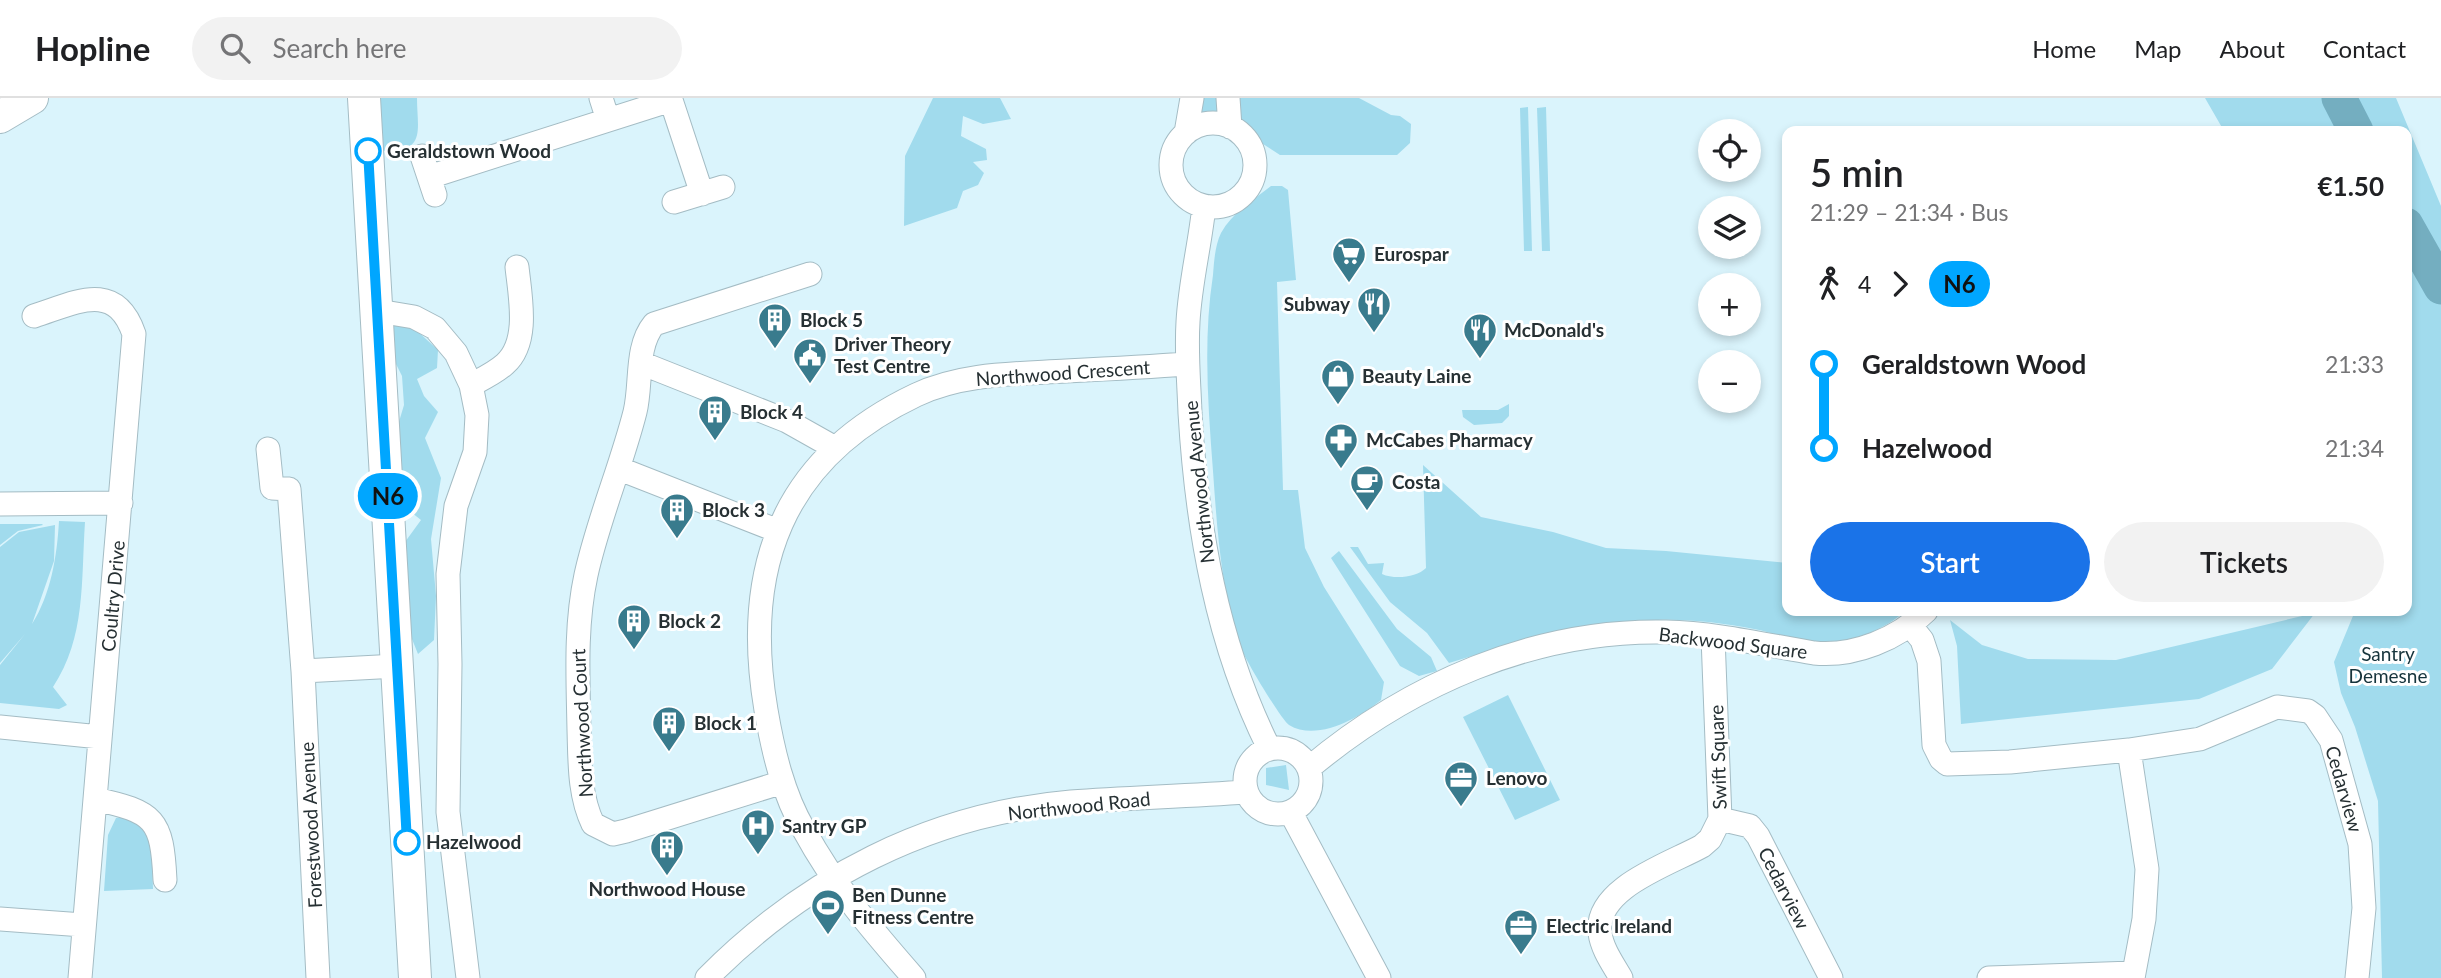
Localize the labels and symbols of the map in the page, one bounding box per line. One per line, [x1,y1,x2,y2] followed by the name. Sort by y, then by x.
[355,138,381,164] marker: Geraldstown Wood
[387,139,551,162] place label: Geraldstown Wood
[1330,235,1368,284] supermarket icon: Eurospar
[1374,242,1450,265] place label: Eurospar
[1355,285,1393,334] restaurant icon: Subway
[1284,292,1351,315] place label: Subway
[756,301,794,350] building icon: Block 5
[800,308,863,331] place label: Block 5
[1461,311,1499,360] restaurant icon: McDonald's
[1504,318,1604,341] place label: McDonald's
[834,332,952,377] place label: Driver Theory Test Centre
[791,336,829,385] public building icon: Driver Theory Test Centre
[975,355,1151,390] street label: Northwood Crescent
[1319,357,1357,406] shop icon: Beauty Laine
[1362,364,1471,387] place label: Beauty Laine
[696,393,734,442] building icon: Block 4
[740,400,803,423] place label: Block 4
[1179,400,1218,564] street label: Northwood Avenue
[1322,421,1360,470] pharmacy icon: McCabes Pharmacy
[1366,428,1534,451] place label: McCabes Pharmacy
[1348,463,1386,512] cafe icon: Costa
[1392,470,1440,493] place label: Costa
[356,473,420,519] line badge: N6
[658,491,696,540] building icon: Block 3
[702,498,765,521] place label: Block 3
[96,539,129,653] street label: Coultry Drive
[615,602,653,651] building icon: Block 2
[658,609,721,632] place label: Block 2
[1657,622,1809,663] street label: Backwood Square
[2349,642,2427,687] park label: Santry Demesne
[566,648,597,798] street label: Northwood Court
[650,704,688,753] building icon: Block 1
[1704,704,1731,810] street label: Swift Square
[694,711,757,734] place label: Block 1
[295,741,326,909] street label: Forestwood Avenue
[2321,743,2368,835] street label: Cedarview
[1442,759,1480,808] office icon: Lenovo
[1486,766,1548,789] place label: Lenovo
[1007,787,1151,824] street label: Northwood Road
[739,807,777,856] hospital icon: Santry GP
[782,814,867,837] place label: Santry GP
[648,828,686,877] building icon: Northwood House
[394,829,420,855] marker: Hazelwood
[426,830,521,853] place label: Hazelwood
[1754,843,1815,933] street label: Cedarview
[589,877,745,900] place label: Northwood House
[852,883,974,928] place label: Ben Dunne Fitness Centre
[809,887,847,936] sports icon: Ben Dunne Fitness Centre
[1502,907,1540,956] office icon: Electric Ireland
[1546,914,1672,937] place label: Electric Ireland

